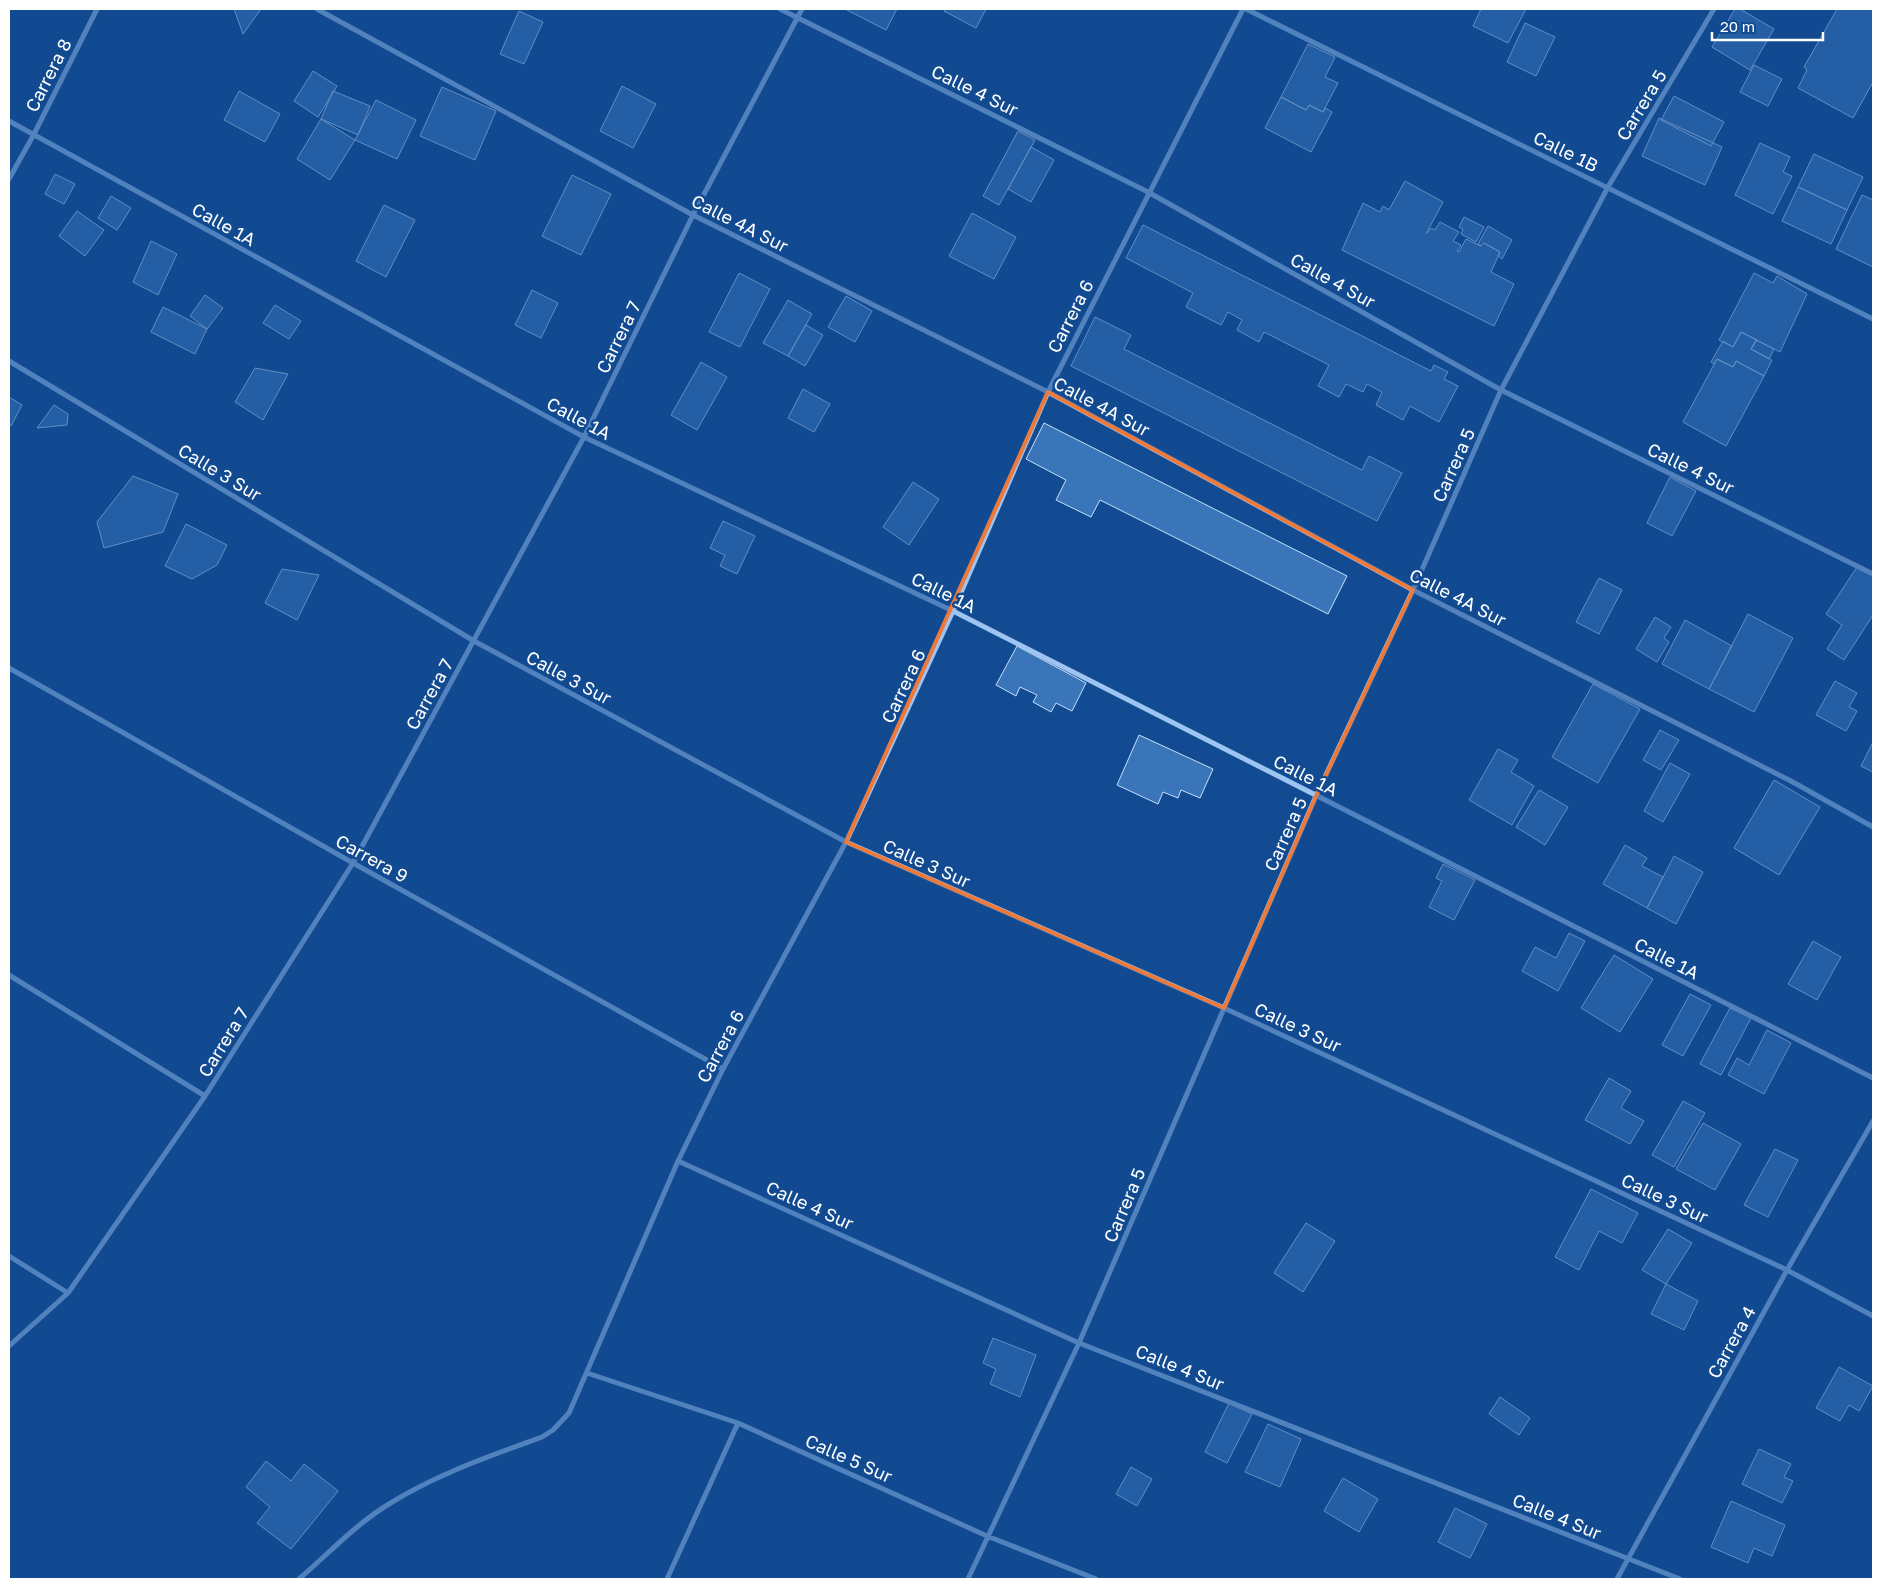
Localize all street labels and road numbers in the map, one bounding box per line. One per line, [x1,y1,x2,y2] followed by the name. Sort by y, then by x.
[20,35,76,115] street label: Carrera 8
[928,60,1022,120] street label: Calle 4 Sur
[1611,66,1671,144] street label: Carrera 5
[1530,126,1602,176] street label: Calle 1B
[688,189,792,257] street label: Calle 4A Sur
[188,198,260,250] street label: Calle 1A
[1287,248,1379,312] street label: Calle 4 Sur
[1042,276,1098,356] street label: Carrera 6
[591,297,645,377] street label: Carrera 7
[1050,371,1154,441] street label: Calle 4A Sur
[543,392,615,444] street label: Calle 1A
[1427,425,1479,505] street label: Carrera 5
[1644,438,1738,498] street label: Calle 4 Sur
[174,439,266,505] street label: Calle 3 Sur
[1406,563,1510,631] street label: Calle 4A Sur
[908,567,980,617] street label: Calle 1A
[523,645,615,709] street label: Calle 3 Sur
[876,645,930,727] street label: Carrera 6
[401,655,457,733] street label: Carrera 7
[1270,749,1342,801] street label: Calle 1A
[1259,794,1311,874] street label: Carrera 5
[332,829,412,887] street label: Carrera 9
[880,834,974,892] street label: Calle 3 Sur
[1631,932,1703,984] street label: Calle 1A
[1251,997,1345,1057] street label: Calle 3 Sur
[193,1003,253,1081] street label: Carrera 7
[692,1006,748,1086] street label: Carrera 6
[1099,1164,1149,1246] street label: Carrera 5
[1618,1168,1712,1228] street label: Calle 3 Sur
[763,1176,857,1234] street label: Calle 4 Sur
[1702,1302,1760,1382] street label: Carrera 4
[1132,1339,1228,1395] street label: Calle 4 Sur
[802,1429,896,1487] street label: Calle 5 Sur
[1509,1488,1605,1544] street label: Calle 4 Sur

